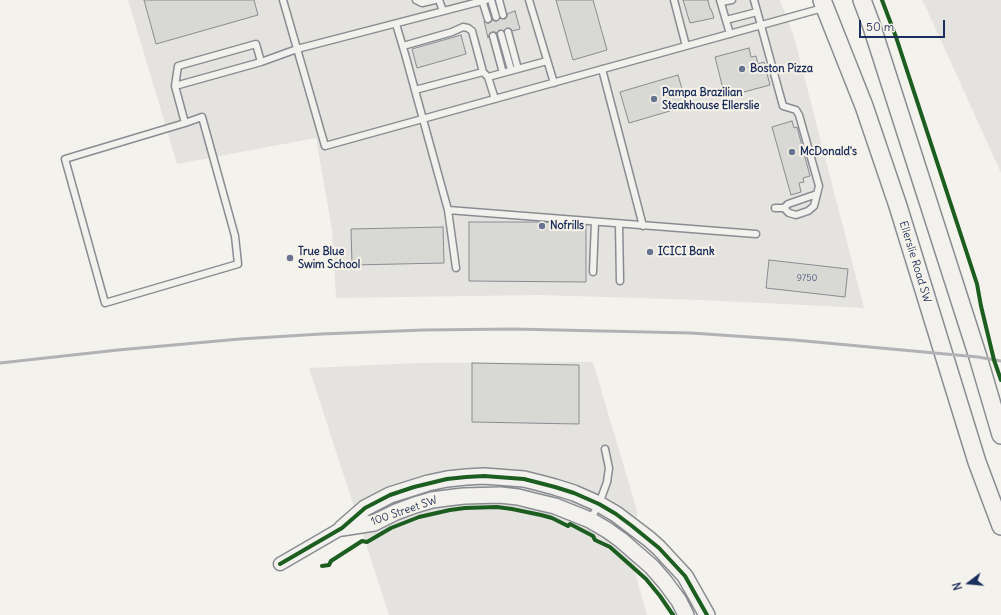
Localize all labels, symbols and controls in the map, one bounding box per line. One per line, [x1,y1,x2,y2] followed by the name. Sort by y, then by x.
[861,12,947,38] scale bar
[866,19,894,34] text: 50 m
[750,62,813,76] place label: Boston Pizza
[737,64,747,74] marker: Boston Pizza
[662,86,760,112] place label: Pampa Brazilian Steakhouse Ellerslie
[649,94,659,104] marker: Pampa Brazilian Steakhouse Ellerslie
[800,145,857,159] place label: McDonald's
[787,147,797,157] marker: McDonald's
[550,219,584,233] place label: Nofrills
[896,220,934,304] street label: Ellerslie Road SW
[537,221,547,231] marker: Nofrills
[298,245,360,271] place label: True Blue Swim School
[658,245,715,259] place label: ICICI Bank
[645,247,655,257] marker: ICICI Bank
[285,253,295,263] marker: True Blue Swim School
[797,273,817,283] house number: 9750
[369,493,439,529] street label: 100 Street SW
[949,563,989,603] north arrow
[950,581,965,592] text: N

